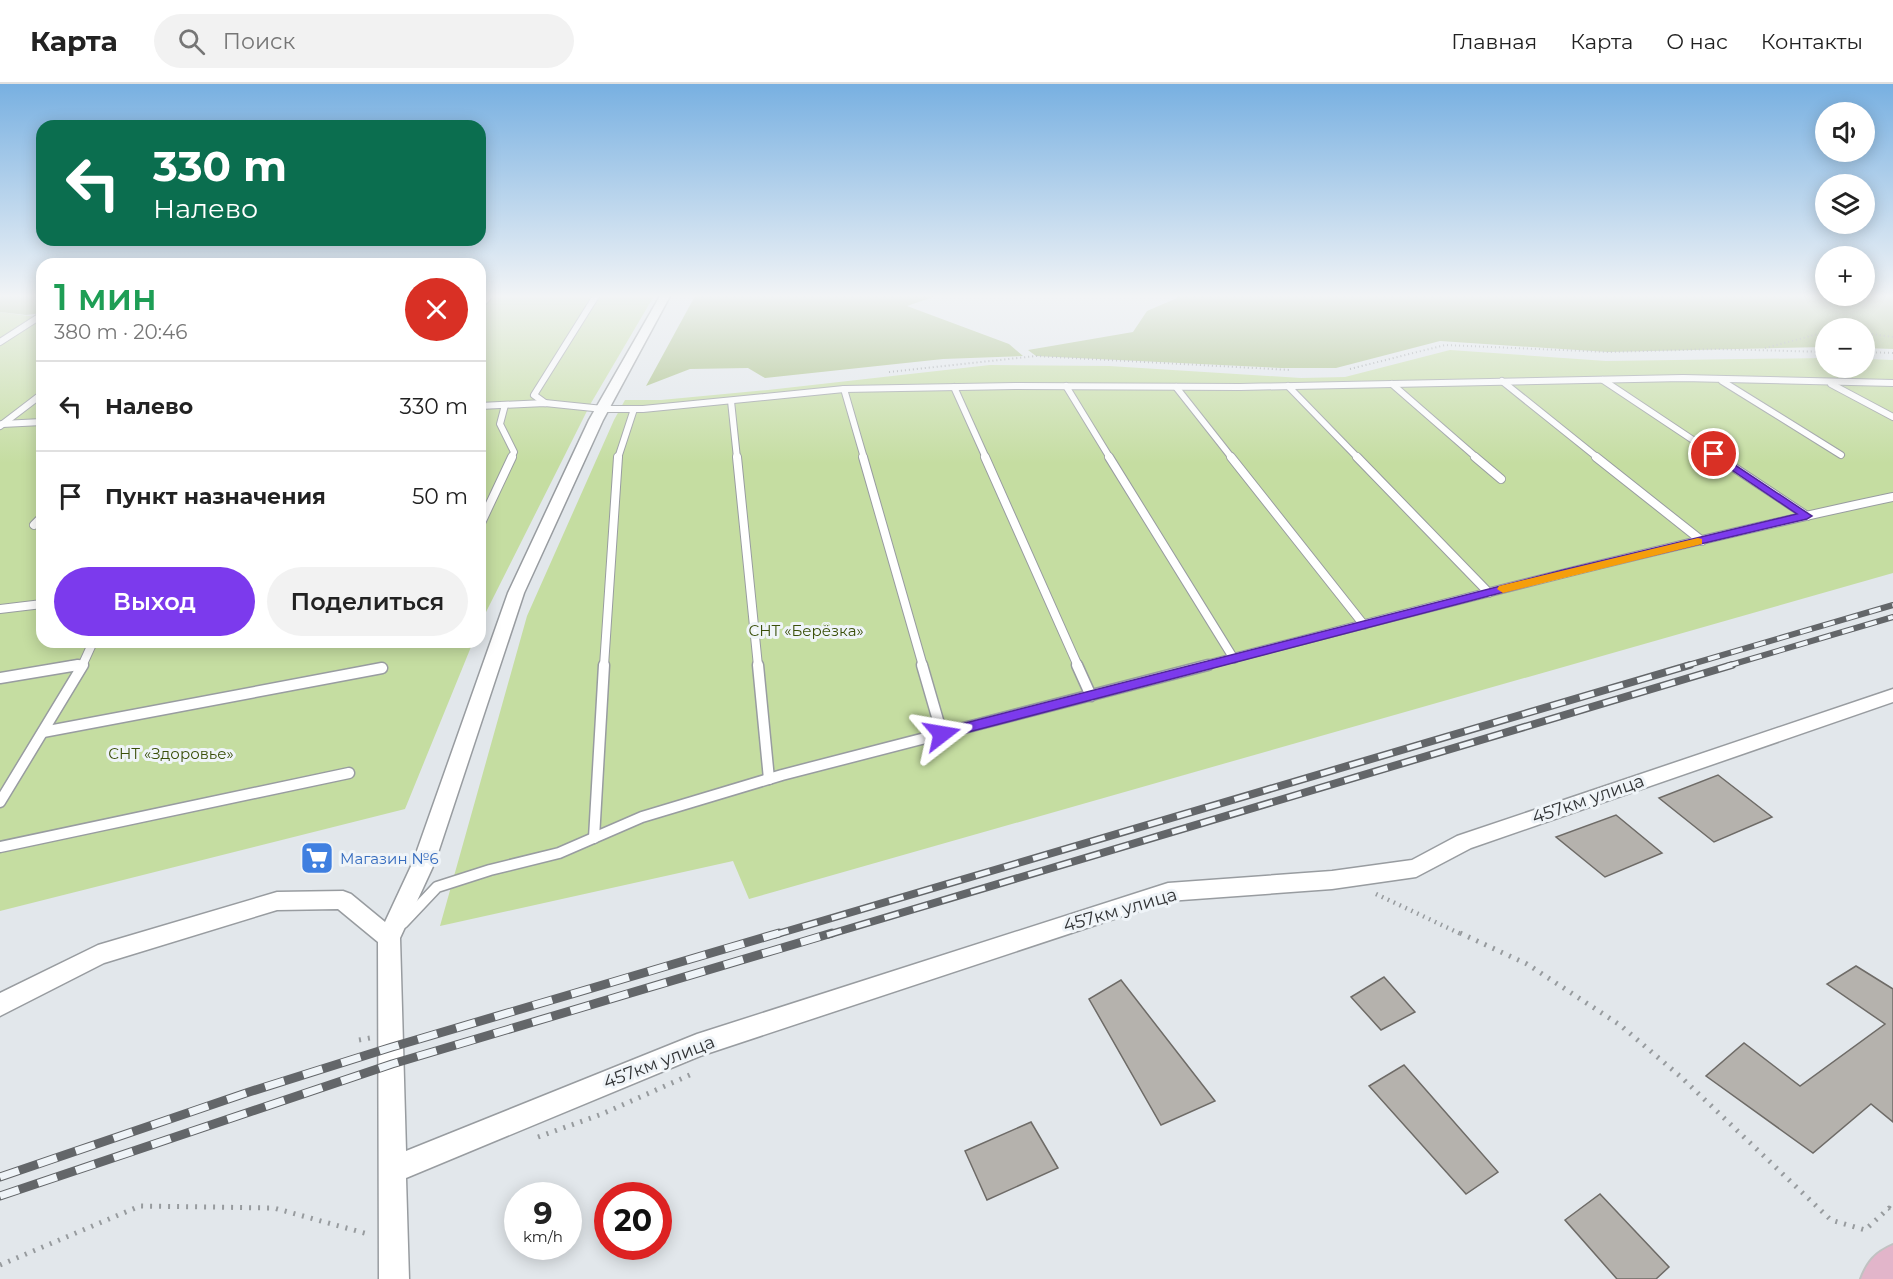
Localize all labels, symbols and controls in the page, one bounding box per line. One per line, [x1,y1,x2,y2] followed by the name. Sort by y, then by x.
[154,14,574,68] search box
[30,24,118,58] text: Карта
[175,25,208,58] icon: search
[223,28,295,55] text: Поиск
[1451,29,1537,54] text: Главная
[1570,29,1633,54] text: Карта
[1666,29,1728,54] text: О нас
[1761,29,1863,54] text: Контакты
[1815,102,1875,378] map controls
[1815,102,1875,162] button: sound
[153,140,287,192] text: 330 m
[54,144,132,222] icon: left
[1815,174,1875,234] button: layers
[153,192,258,225] text: Налево
[1815,246,1875,306] button: +
[54,275,157,319] text: 1 мин
[405,278,468,341] button: close
[1815,318,1875,378] button: −
[54,320,187,344] text: 380 m · 20:46
[54,390,87,423] icon: left
[105,393,193,420] text: Налево
[400,393,468,420] text: 330 m
[1688,428,1739,479] pin
[1697,437,1730,470] icon: arrive
[54,480,87,513] icon: arrive
[105,483,326,510] text: Пункт назначения
[412,483,468,510] text: 50 m
[54,567,255,636] button: Выход
[267,567,468,636] button: Поделиться
[748,621,864,640] park label: СНТ «Берёзка»
[910,702,974,766] position arrow
[108,744,234,763] park label: СНТ «Здоровье»
[1529,769,1647,829] street label: 457км улица
[299,840,335,876] supermarket icon: Магазин №6
[340,849,439,868] place label: Магазин №6
[1060,883,1180,937] street label: 457км улица
[600,1031,718,1093] street label: 457км улица
[594,1182,672,1260] speed limit sign: 20
[533,1195,553,1232] text: 9
[523,1227,563,1246] text: km/h

